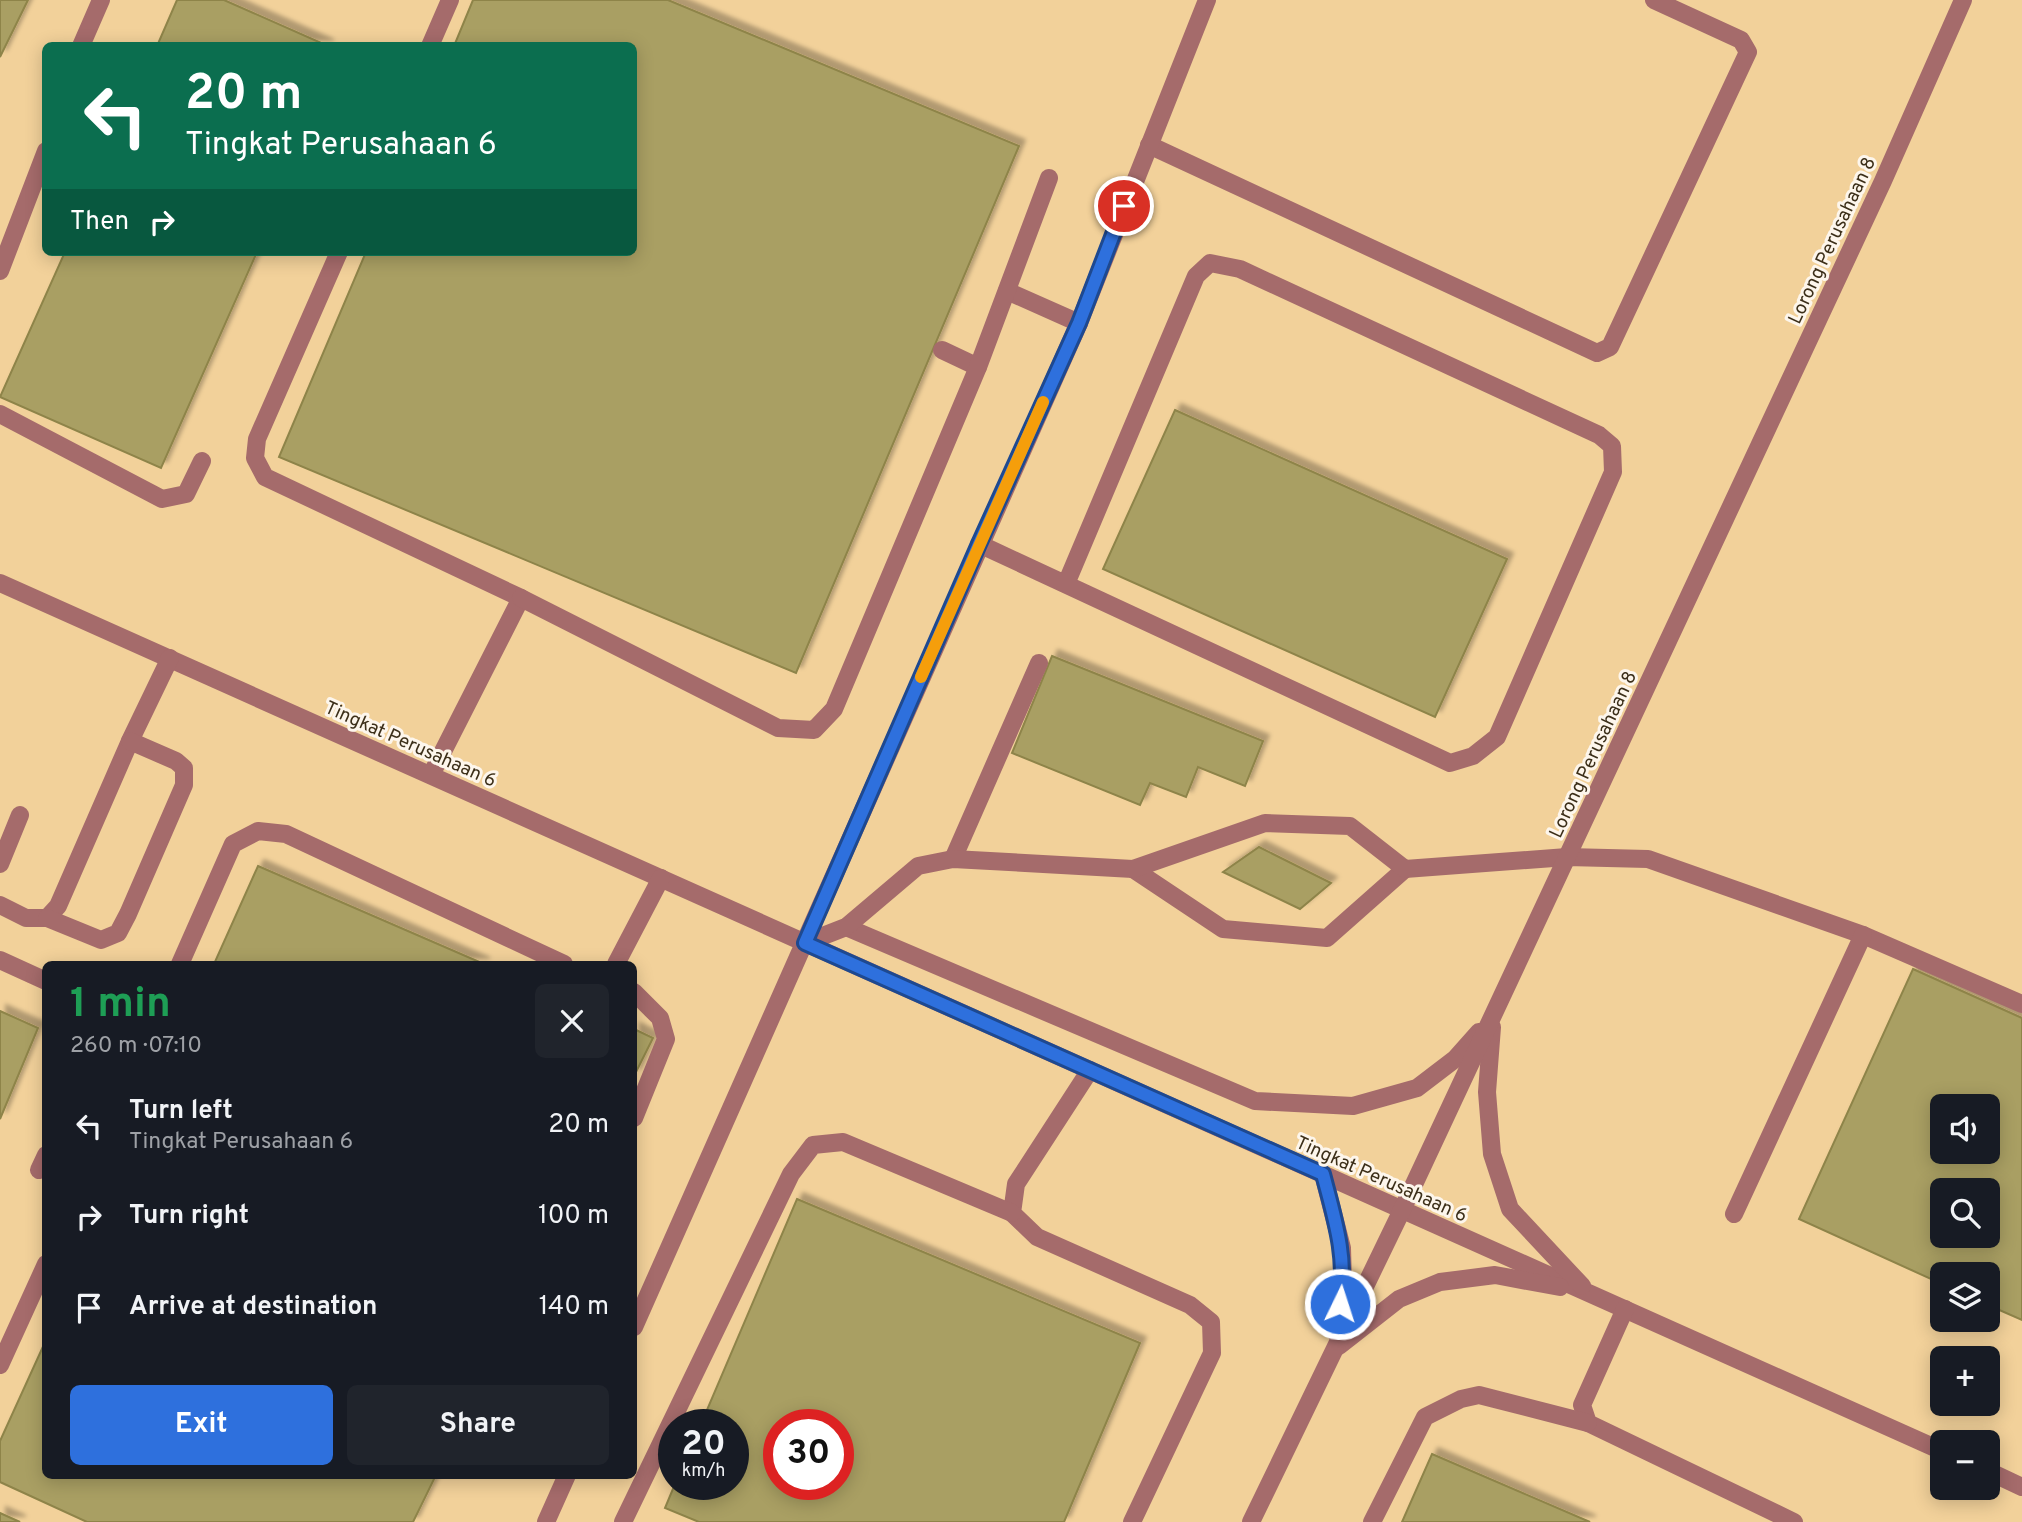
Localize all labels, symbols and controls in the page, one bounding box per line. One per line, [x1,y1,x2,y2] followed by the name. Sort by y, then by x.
[185,65,302,127] text: 20 m
[70,70,161,161] icon: left
[185,126,497,166] text: Tingkat Perusahaan 6
[1784,153,1882,328] street label: Lorong Perusahaan 8
[1094,176,1154,236] pin
[1105,187,1143,225] icon: arrive
[143,203,181,241] icon: right
[70,206,129,239] text: Then
[1545,667,1643,842] street label: Lorong Perusahaan 8
[321,696,500,793] street label: Tingkat Perusahaan 6
[70,979,171,1032] text: 1 min
[535,984,609,1058] button: close
[70,1032,202,1061] text: 260 m · 07:10
[1930,1094,2000,1500] map controls
[1930,1094,2000,1164] button: sound
[129,1095,233,1128] text: Turn left
[70,1107,108,1145] icon: left
[548,1109,609,1142] text: 20 m
[129,1128,353,1157] text: Tingkat Perusahaan 6
[1292,1131,1471,1228] street label: Tingkat Perusahaan 6
[1930,1178,2000,1248] button: search
[70,1198,108,1236] icon: right
[129,1200,249,1233] text: Turn right
[538,1200,609,1233] text: 100 m
[1930,1262,2000,1332] button: layers
[1303,1267,1377,1341] position arrow
[70,1289,108,1327] icon: arrive
[129,1291,377,1324] text: Arrive at destination
[539,1291,609,1324] text: 140 m
[1930,1346,2000,1416] button: +
[70,1385,333,1465] button: Exit
[347,1385,609,1465] button: Share
[763,1409,854,1500] speed limit sign: 30
[681,1423,726,1467] text: 20
[1930,1430,2000,1500] button: −
[682,1460,725,1483] text: km/h

